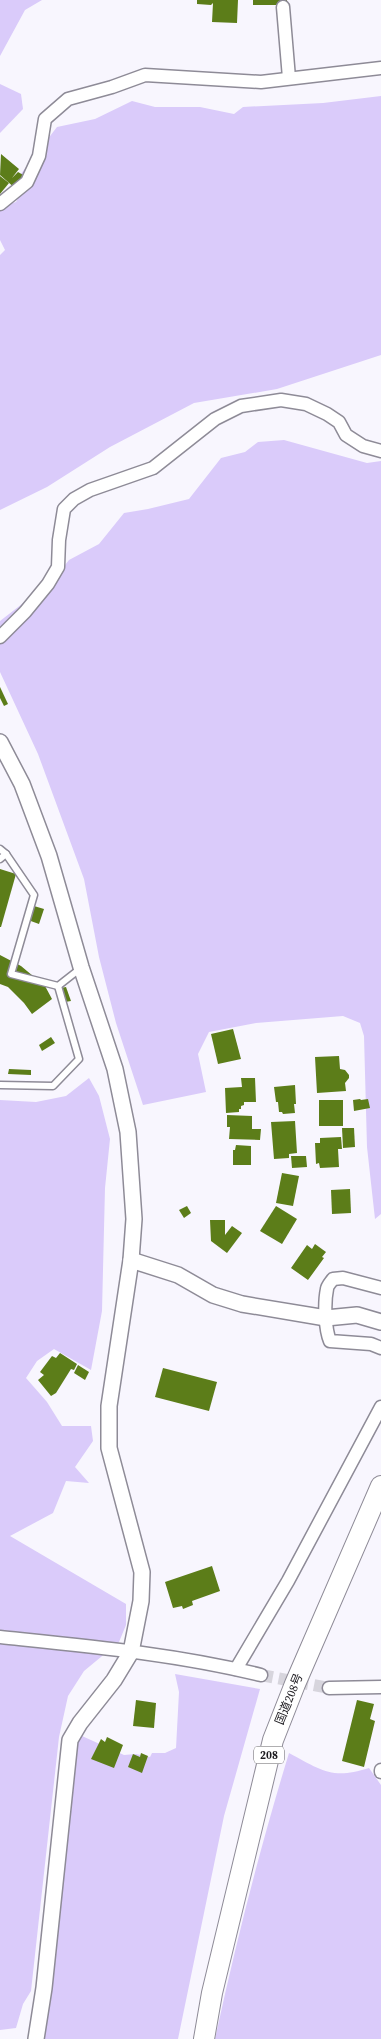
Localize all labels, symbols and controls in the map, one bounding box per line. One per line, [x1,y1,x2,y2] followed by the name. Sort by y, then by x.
[271,1671,307,1727] street label: 国道208号
[254,1746,284,1764] road number: 208

